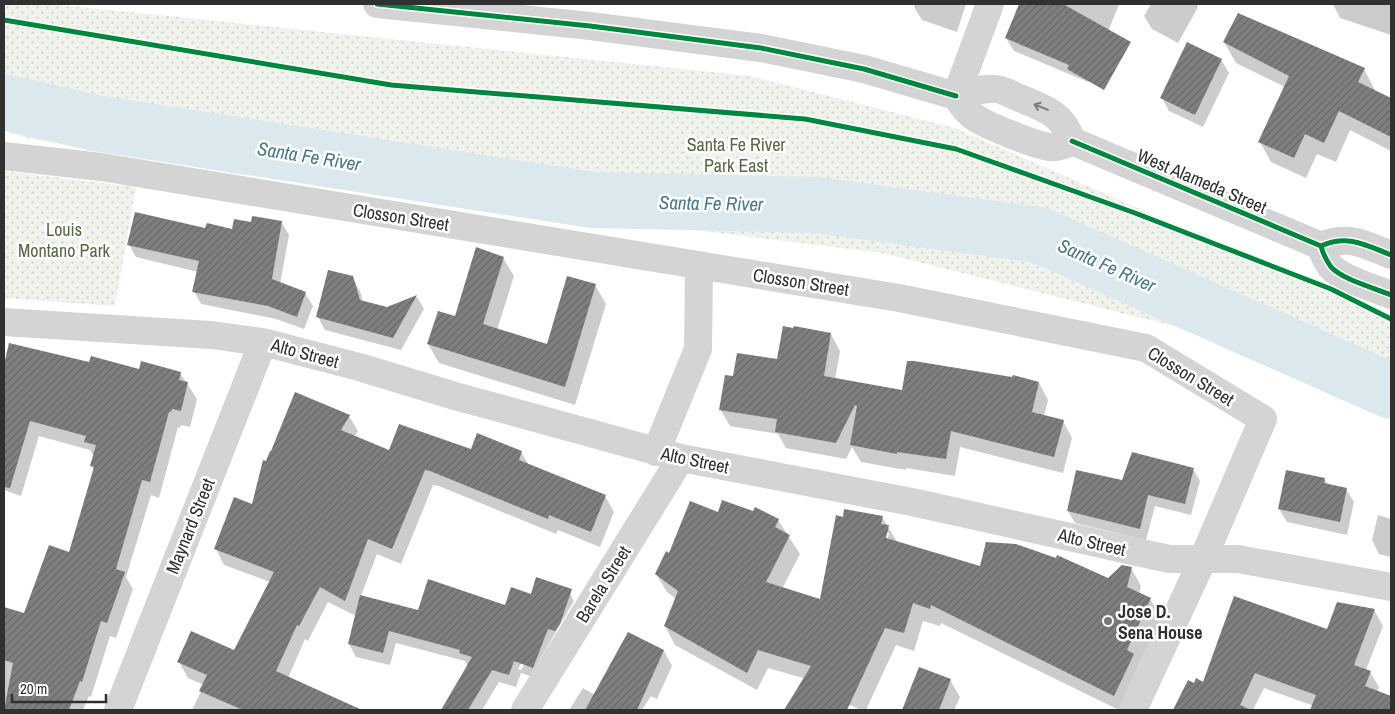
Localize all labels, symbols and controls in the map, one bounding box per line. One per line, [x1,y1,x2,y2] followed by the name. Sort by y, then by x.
[1034,101,1049,111] one-way arrow
[687,132,785,178] park label: Santa Fe River Park East
[255,135,363,177] water label: Santa Fe River
[1133,142,1271,220] street label: West Alameda Street
[659,189,764,217] water label: Santa Fe River
[351,197,451,237] street label: Closson Street
[18,217,111,263] park label: Louis Montano Park
[1054,232,1161,298] water label: Santa Fe River
[751,262,851,302] street label: Closson Street
[268,332,342,374] street label: Alto Street
[1143,340,1239,412] street label: Closson Street
[658,440,731,479] street label: Alto Street
[160,475,220,577] street label: Maynard Street
[1055,522,1128,562] street label: Alto Street
[570,541,636,627] street label: Barela Street
[1118,599,1203,645] place label: Jose D. Sena House
[1102,615,1114,627] marker: Jose D. Sena House
[12,672,106,704] scale bar
[20,678,47,699] text: 20 m

